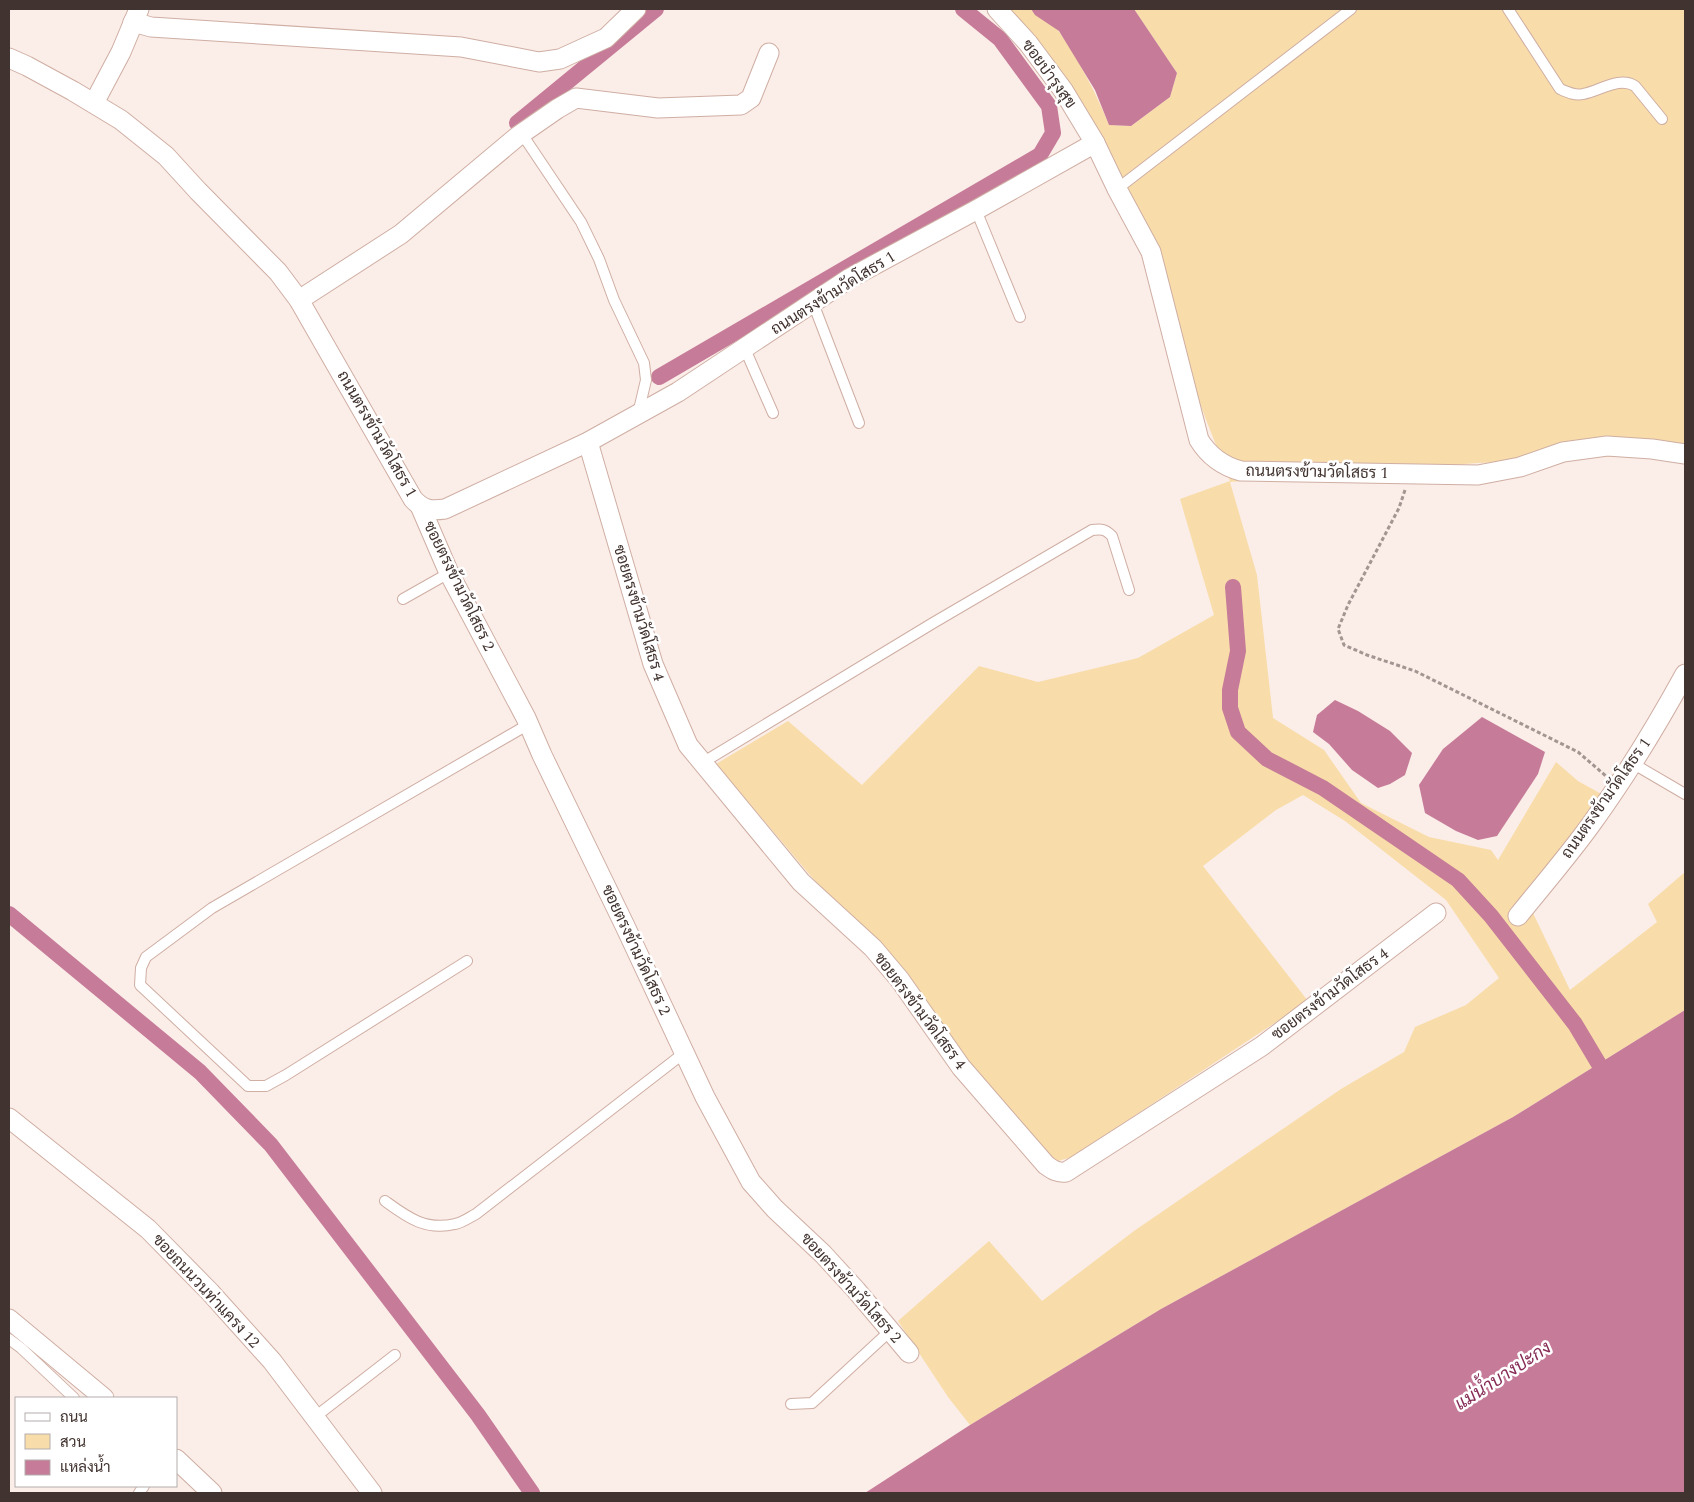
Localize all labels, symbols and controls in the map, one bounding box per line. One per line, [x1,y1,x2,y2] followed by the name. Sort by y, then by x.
[1016,34,1082,114] street label: ซอยบำรุงสุข
[766,245,900,341] street label: ถนนตรงข้ามวัดโสธร 1
[331,366,423,502] street label: ถนนตรงข้ามวัดโสธร 1
[1245,459,1389,485] street label: ถนนตรงข้ามวัดโสธร 1
[417,517,501,655] street label: ซอยตรงข้ามวัดโสธร 2
[607,542,671,684] street label: ซอยตรงข้ามวัดโสธร 4
[1555,733,1657,863] street label: ถนนตรงข้ามวัดโสธร 1
[595,881,677,1019] street label: ซอยตรงข้ามวัดโสธร 2
[1266,942,1394,1046] street label: ซอยตรงข้ามวัดโสธร 4
[868,947,972,1075] street label: ซอยตรงข้ามวัดโสธร 4
[795,1227,907,1349] street label: ซอยตรงข้ามวัดโสธร 2
[147,1228,265,1354] street label: ซอยถนนวนท่าแครง 12
[1448,1332,1557,1417] water label: แม่น้ำบางปะกง
[15,1397,178,1487] legend
[60,1406,88,1429] text: ถนน
[60,1431,86,1454] text: สวน
[60,1454,111,1479] text: แหล่งน้ำ

